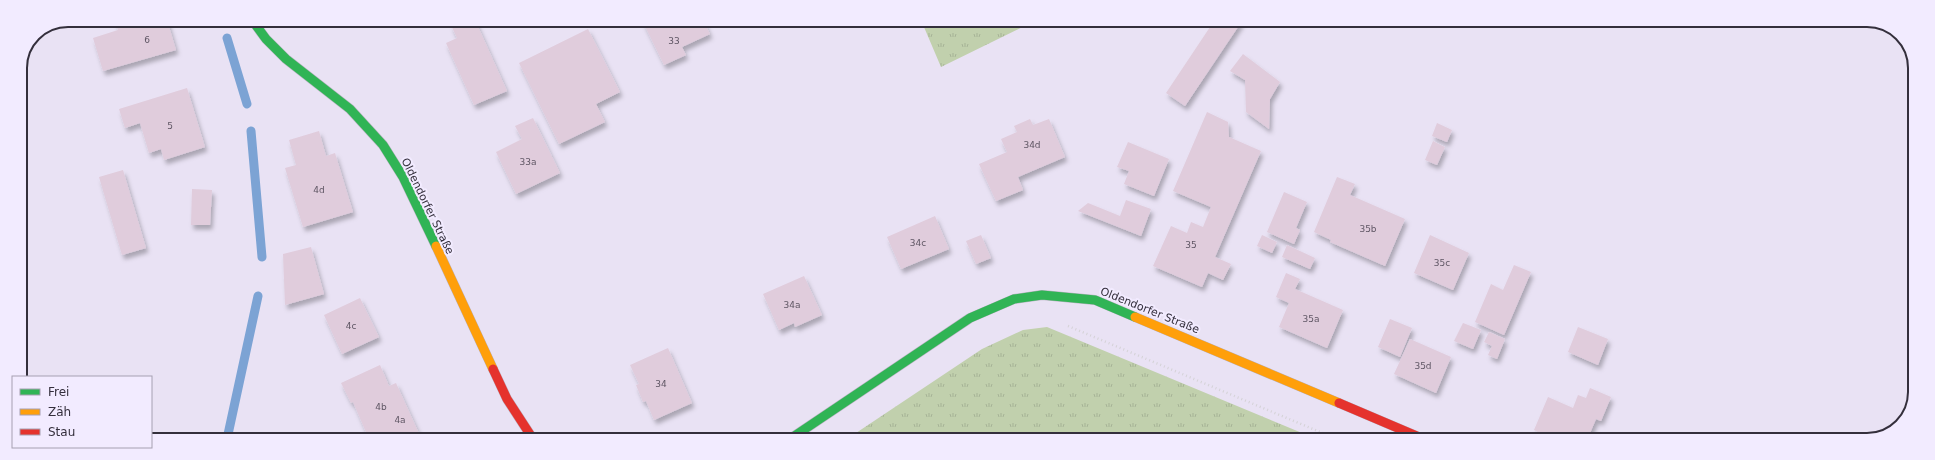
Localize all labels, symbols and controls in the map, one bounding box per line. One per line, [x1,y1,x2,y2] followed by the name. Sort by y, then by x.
[144,35,150,45] house number: 6
[668,36,680,46] house number: 33
[167,121,173,131] house number: 5
[1023,140,1041,150] house number: 34d
[399,156,457,257] street label: Oldendorfer Straße
[520,157,536,167] house number: 33a
[313,185,325,195] house number: 4d
[1359,224,1377,234] house number: 35b
[910,238,926,248] house number: 34c
[1185,240,1197,250] house number: 35
[1434,258,1450,268] house number: 35c
[1098,285,1201,336] street label: Oldendorfer Straße
[784,300,800,310] house number: 34a
[1303,314,1319,324] house number: 35a
[346,321,356,331] house number: 4c
[1414,361,1432,371] house number: 35d
[12,376,152,448] legend
[655,379,667,389] house number: 34
[48,385,69,399] text: Frei
[375,402,387,412] house number: 4b
[48,405,71,419] text: Zäh
[394,415,406,425] house number: 4a
[48,425,75,439] text: Stau

